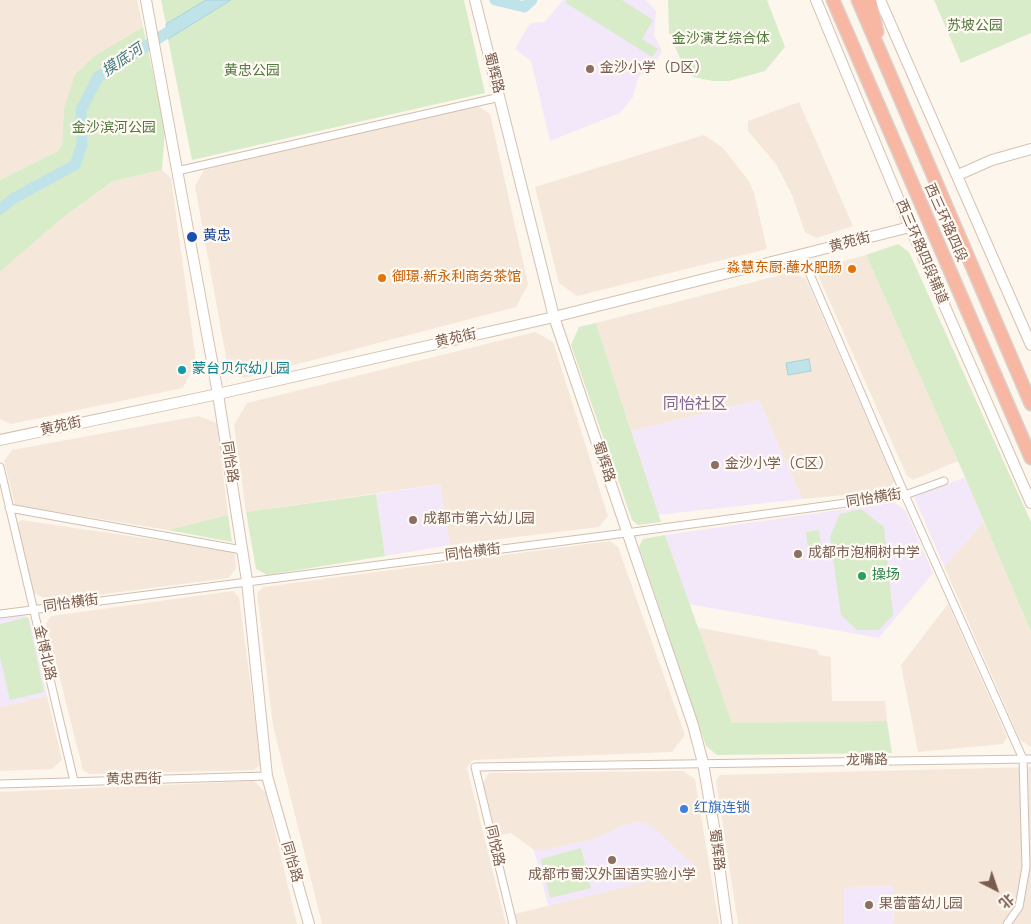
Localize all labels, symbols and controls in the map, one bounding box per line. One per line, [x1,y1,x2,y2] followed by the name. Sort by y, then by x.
[947,19,1003,35] park label: 苏坡公园
[672,32,770,48] park label: 金沙演艺综合体
[99,41,147,81] water label: 摸底河
[480,51,506,95] street label: 蜀辉路
[600,61,708,77] place label: 金沙小学（D区）
[584,63,596,75] marker: 金沙小学（D区）
[224,64,280,80] park label: 黄忠公园
[72,121,156,137] park label: 金沙滨河公园
[920,181,970,265] street label: 西三环路四段
[891,197,951,307] street label: 西三环路四段辅道
[203,229,231,245] place label: 黄忠
[828,229,872,257] street label: 黄苑街
[185,230,199,244] marker: 黄忠
[727,261,842,277] place label: 淼慧东厨·蘸水肥肠
[846,263,858,275] marker: 淼慧东厨·蘸水肥肠
[392,270,521,286] place label: 御璟·新永利商务茶馆
[376,272,388,284] marker: 御璟·新永利商务茶馆
[434,326,478,352] street label: 黄苑街
[192,362,290,378] place label: 蒙台贝尔幼儿园
[176,364,188,376] marker: 蒙台贝尔幼儿园
[663,395,727,415] district label: 同怡社区
[39,414,83,440] street label: 黄苑街
[589,439,617,485] street label: 蜀辉路
[217,440,241,484] street label: 同怡路
[725,457,832,473] place label: 金沙小学（C区）
[709,459,721,471] marker: 金沙小学（C区）
[845,486,903,512] street label: 同怡横街
[423,512,535,528] place label: 成都市第六幼儿园
[407,514,419,526] marker: 成都市第六幼儿园
[444,541,502,565] street label: 同怡横街
[808,546,920,562] place label: 成都市泡桐树中学
[792,548,804,560] marker: 成都市泡桐树中学
[872,568,900,584] place label: 操场
[856,570,868,582] marker: 操场
[42,592,100,616] street label: 同怡横街
[30,624,58,682] street label: 金博北路
[846,752,888,770] street label: 龙嘴路
[106,771,162,789] street label: 黄忠西街
[694,801,750,817] place label: 红旗连锁
[678,803,690,815] marker: 红旗连锁
[481,824,507,868] street label: 同悦路
[705,828,727,872] street label: 蜀辉路
[277,839,305,885] street label: 同怡路
[606,854,618,866] marker: 成都市蜀汉外国语实验小学
[971,864,1021,914] north arrow
[528,868,696,884] place label: 成都市蜀汉外国语实验小学
[995,889,1018,912] text: 北
[879,897,963,913] place label: 果蕾蕾幼儿园
[863,899,875,911] marker: 果蕾蕾幼儿园

